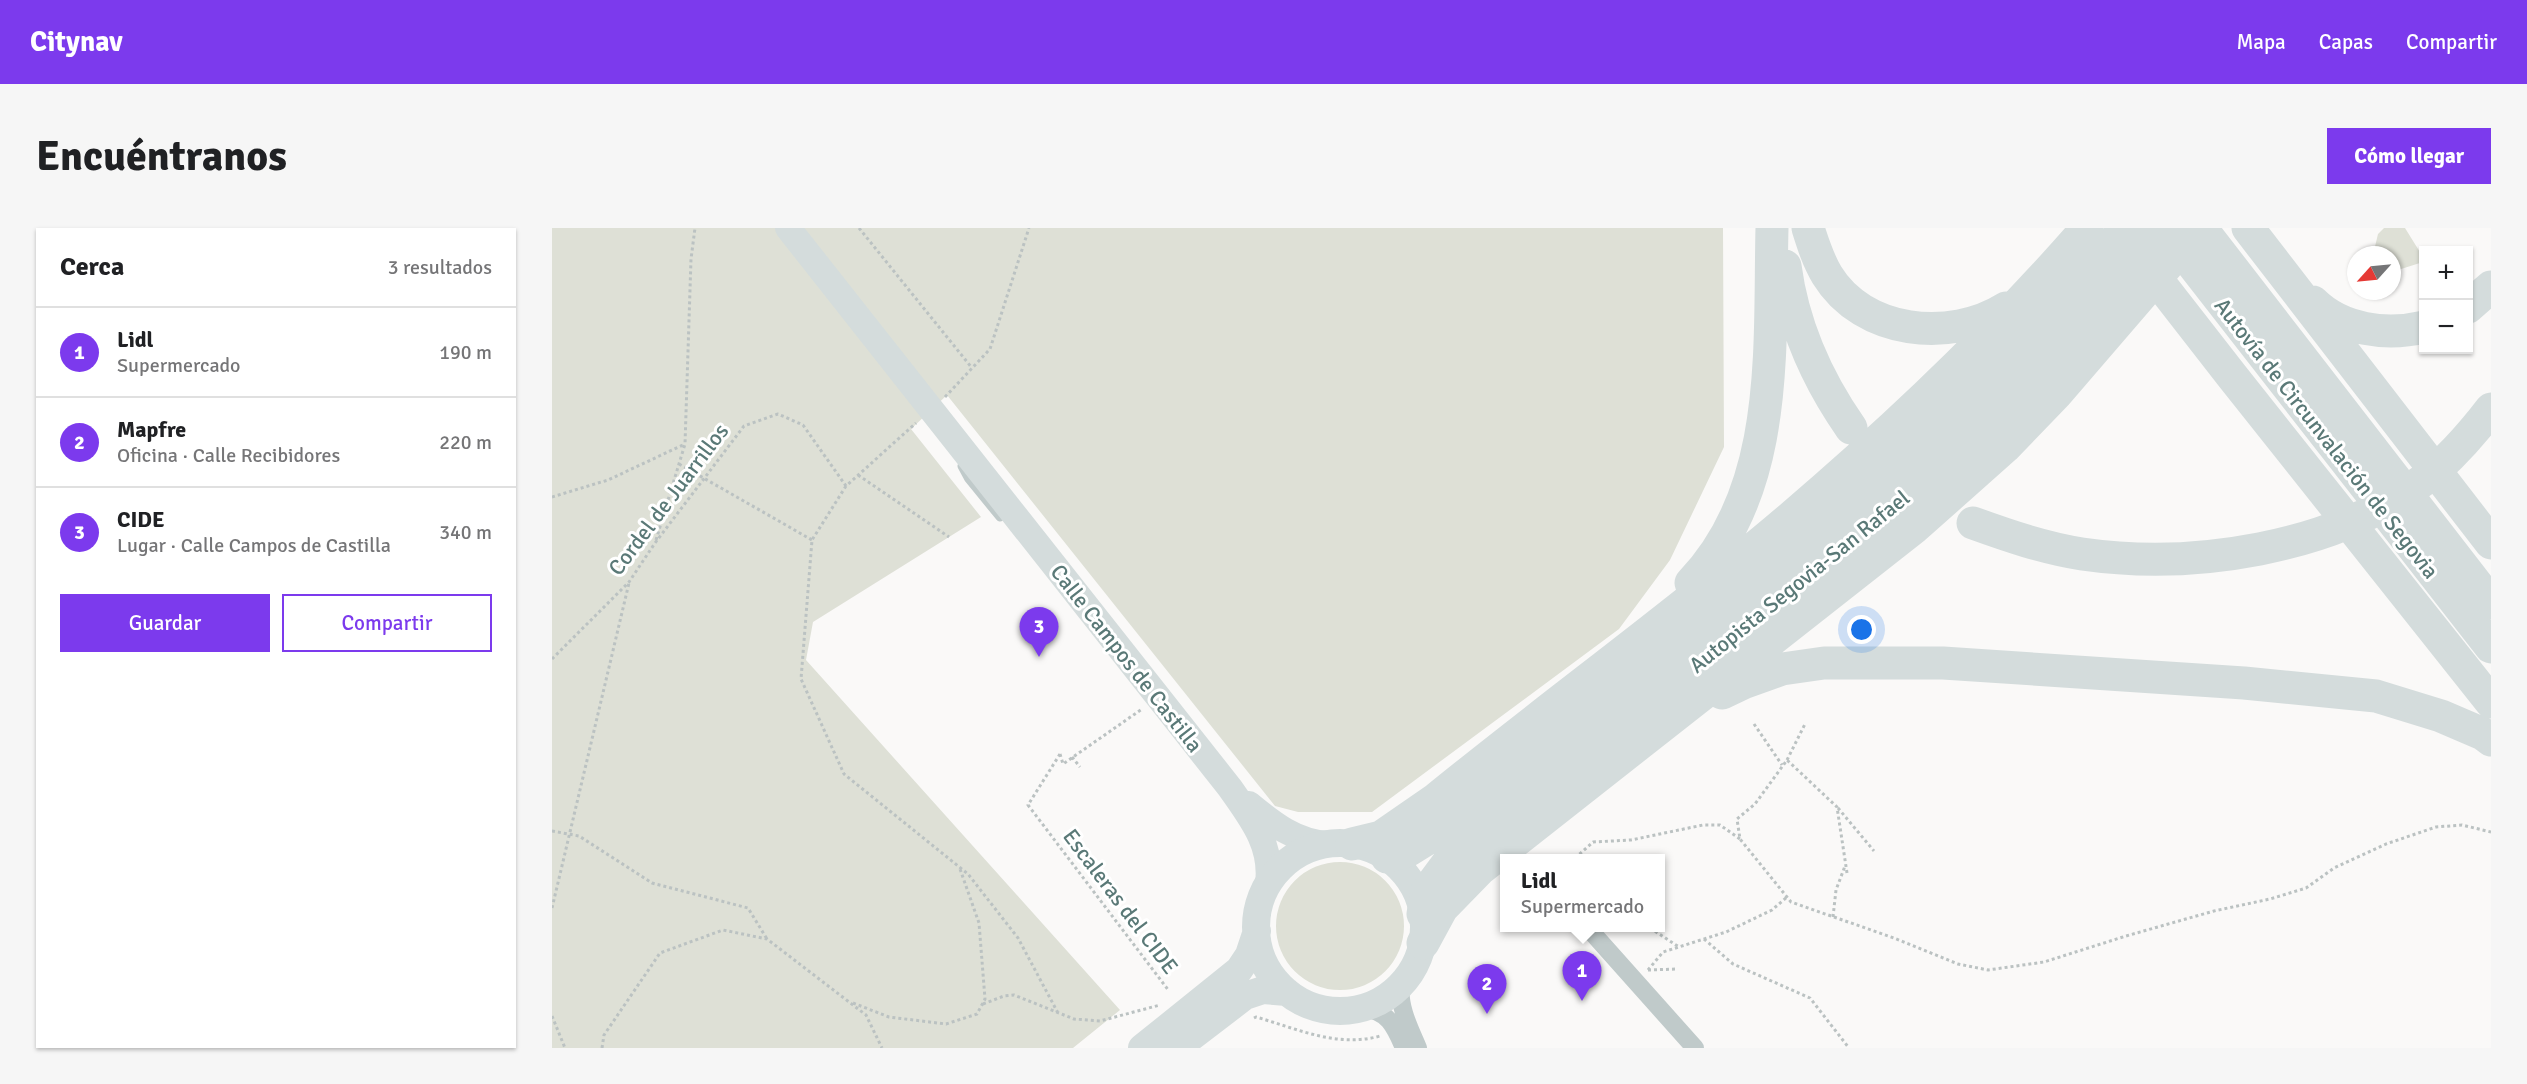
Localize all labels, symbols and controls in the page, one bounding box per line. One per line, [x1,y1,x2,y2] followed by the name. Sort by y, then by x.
[30,25,123,59] text: Citynav
[2236,29,2286,55] text: Mapa
[2319,29,2373,55] text: Capas
[2406,29,2497,55] text: Compartir
[2327,128,2491,184] button: Cómo llegar
[36,131,287,182] text: Encuéntranos
[2347,246,2401,300] north arrow
[2419,246,2473,354] map controls
[2419,246,2473,300] button: +
[60,251,124,283] text: Cerca
[388,255,492,280] text: 3 resultados
[2209,293,2445,584] street label: Autovía de Circunvalación de Segovia
[2419,300,2473,354] button: −
[117,326,153,353] text: Lidl
[74,340,85,365] text: 1
[439,340,492,365] text: 190 m
[117,353,240,378] text: Supermercado
[117,416,186,443] text: Mapfre
[603,418,734,581] street label: Cordel de Juarrillos
[74,430,85,455] text: 2
[439,430,492,455] text: 220 m
[117,443,340,468] text: Oficina · Calle Recibidores
[1684,484,1915,679] street label: Autopista Segovia-San Rafael
[117,506,165,533] text: CIDE
[74,520,85,545] text: 3
[439,520,492,545] text: 340 m
[117,533,391,558] text: Lugar · Calle Campos de Castilla
[1045,559,1208,758] street label: Calle Campos de Castilla
[60,594,270,652] button: Guardar
[282,594,492,652] button: Compartir
[1020,608,1058,657] pin: 3
[1847,615,1876,644] your location
[1057,823,1184,979] street label: Escaleras del CIDE
[1500,854,1665,932] popup
[1521,867,1557,894] text: Lidl
[1521,894,1644,919] text: Supermercado
[1562,952,1602,1001] pin: 1
[1468,964,1506,1014] pin: 2

